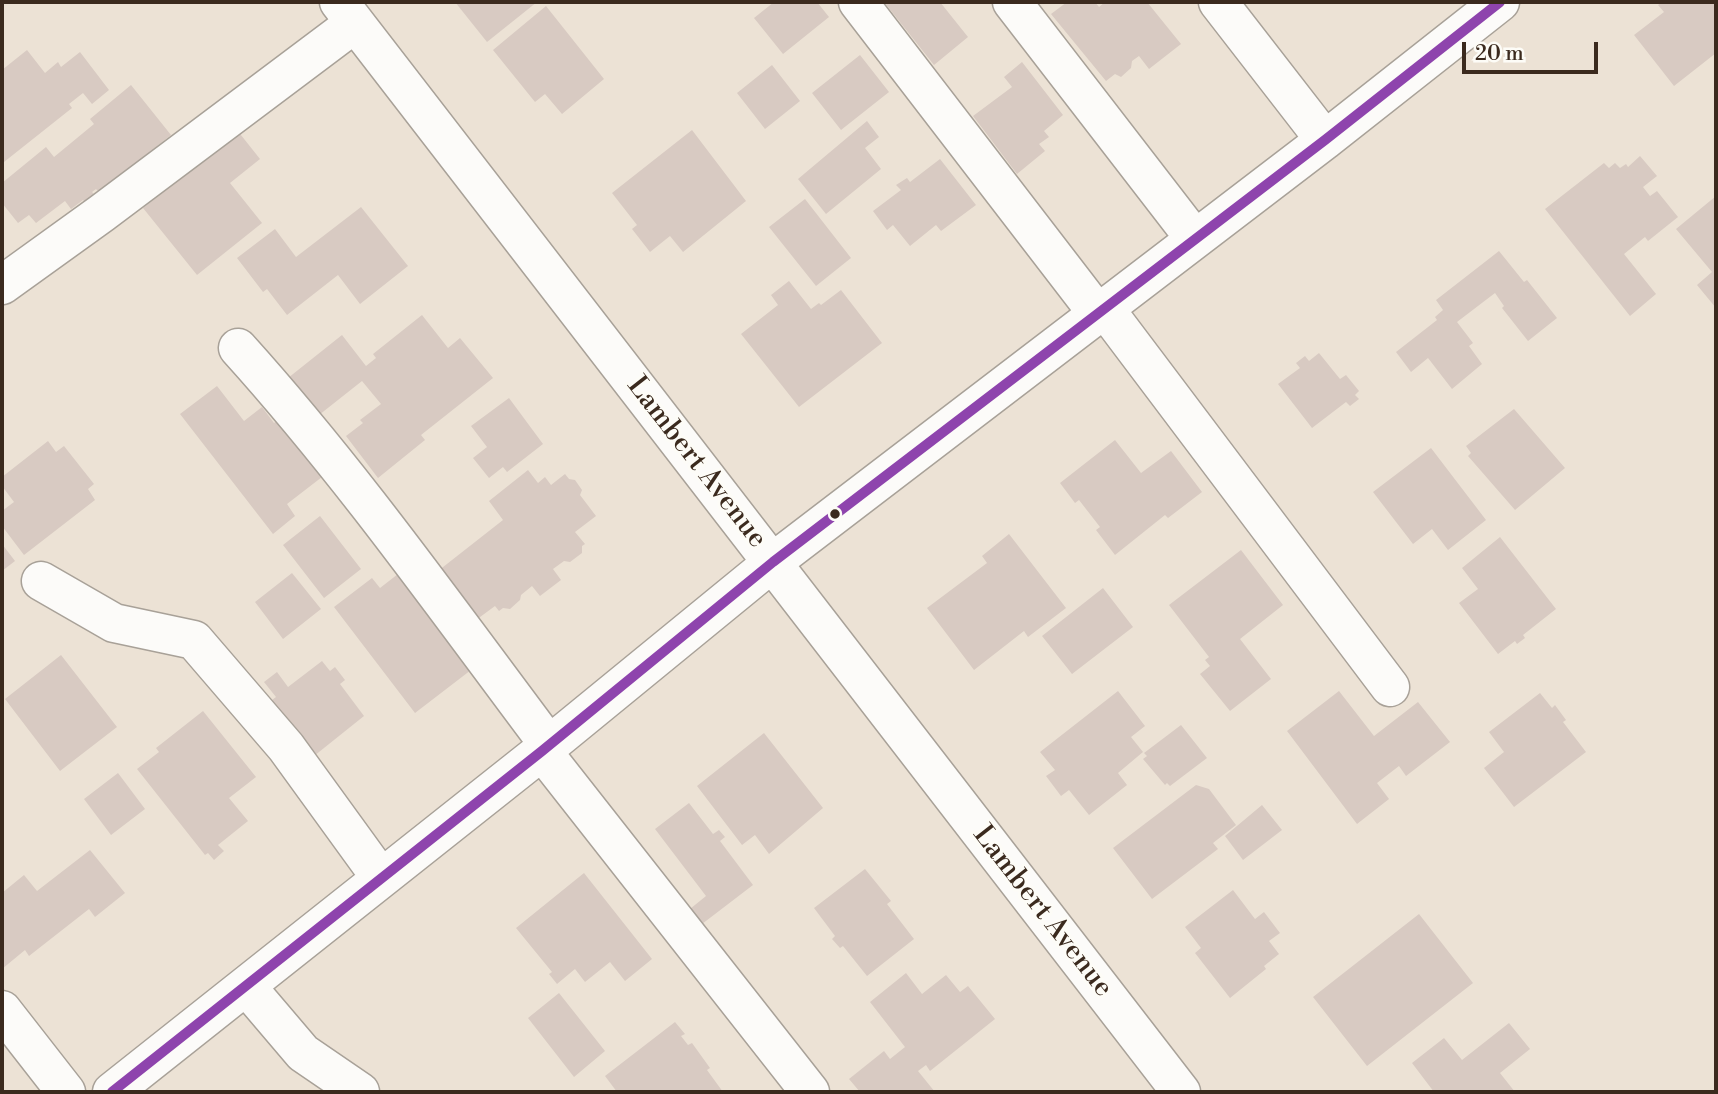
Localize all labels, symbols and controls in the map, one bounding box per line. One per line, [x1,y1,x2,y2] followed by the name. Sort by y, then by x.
[1466,28,1602,72] scale bar
[1475,41,1524,67] text: 20 m
[619,371,773,555] street label: Lambert Avenue
[828,507,842,521] unlabelled marker
[965,820,1119,1004] street label: Lambert Avenue

